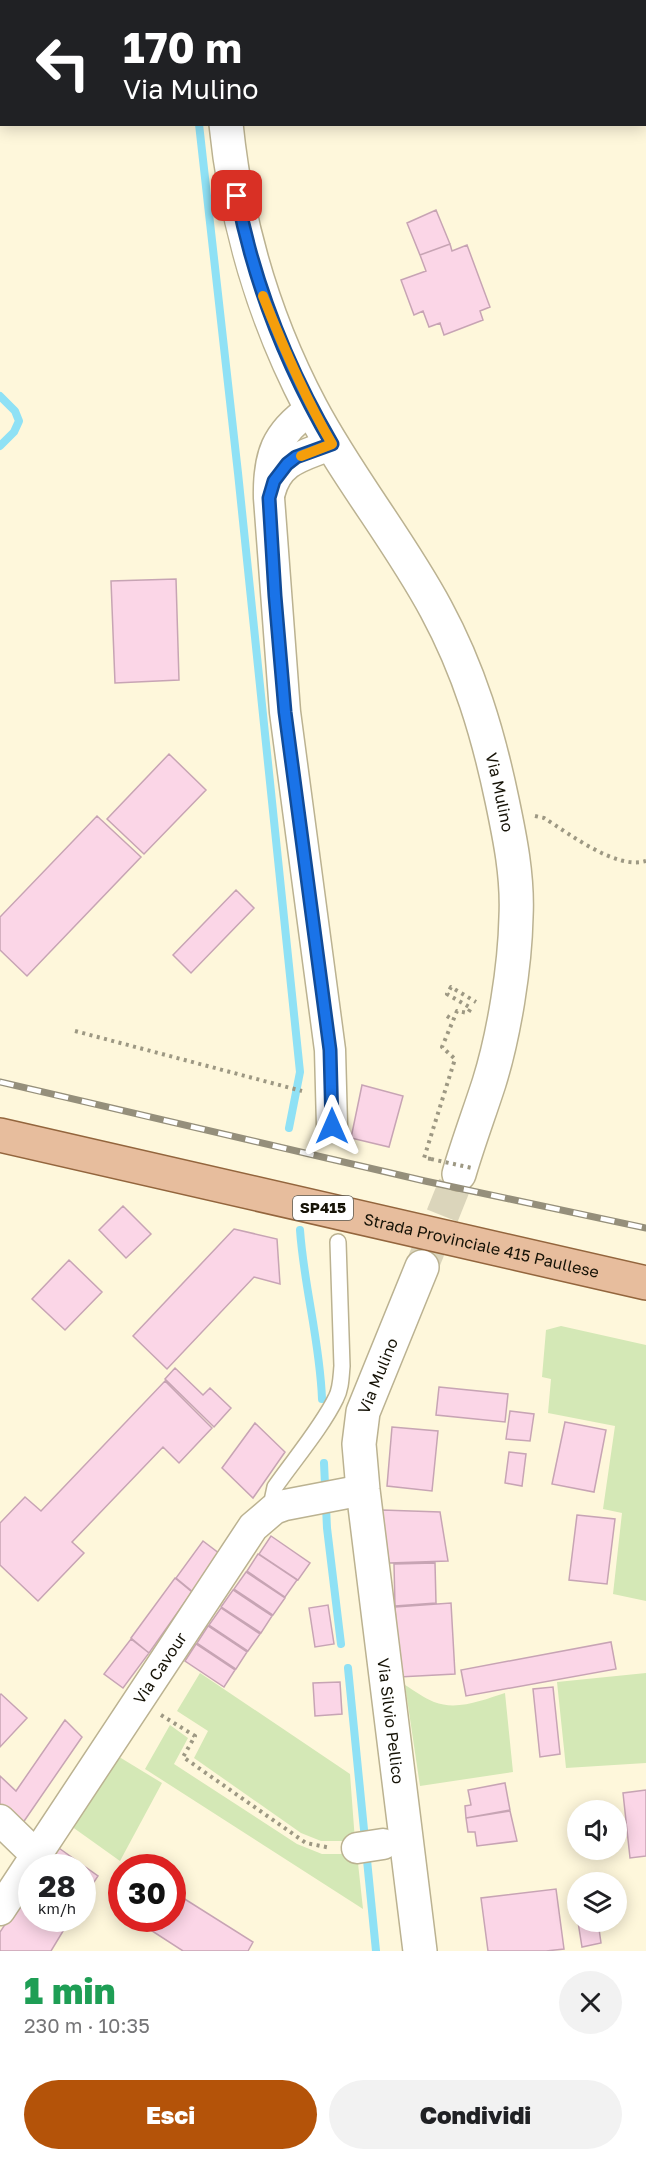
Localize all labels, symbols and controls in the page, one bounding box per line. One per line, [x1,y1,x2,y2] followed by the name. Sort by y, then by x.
[123,22,242,72] text: 170 m
[24,24,102,102] icon: left
[123,73,259,105] text: Via Mulino
[211,170,262,221] pin
[220,179,253,212] icon: arrive
[481,751,518,834] street label: Via Mulino
[300,1094,364,1158] position arrow
[293,1196,353,1220] road number: SP415
[362,1209,601,1282] street label: Strada Provinciale 415 Paullese
[353,1335,402,1417] street label: Via Mulino
[129,1628,191,1708] street label: Via Cavour
[373,1657,409,1785] street label: Via Silvio Pellico
[567,1800,627,1932] map controls
[567,1800,627,1860] button: sound
[108,1854,186,1932] speed limit sign: 30
[38,1868,76,1904] text: 28
[567,1872,627,1932] button: layers
[38,1899,76,1917] text: km/h
[24,1969,115,2012] text: 1 min
[559,1971,622,2034] button: close
[24,2013,150,2037] text: 230 m · 10:35
[24,2080,317,2149] button: Esci
[329,2080,622,2149] button: Condividi

